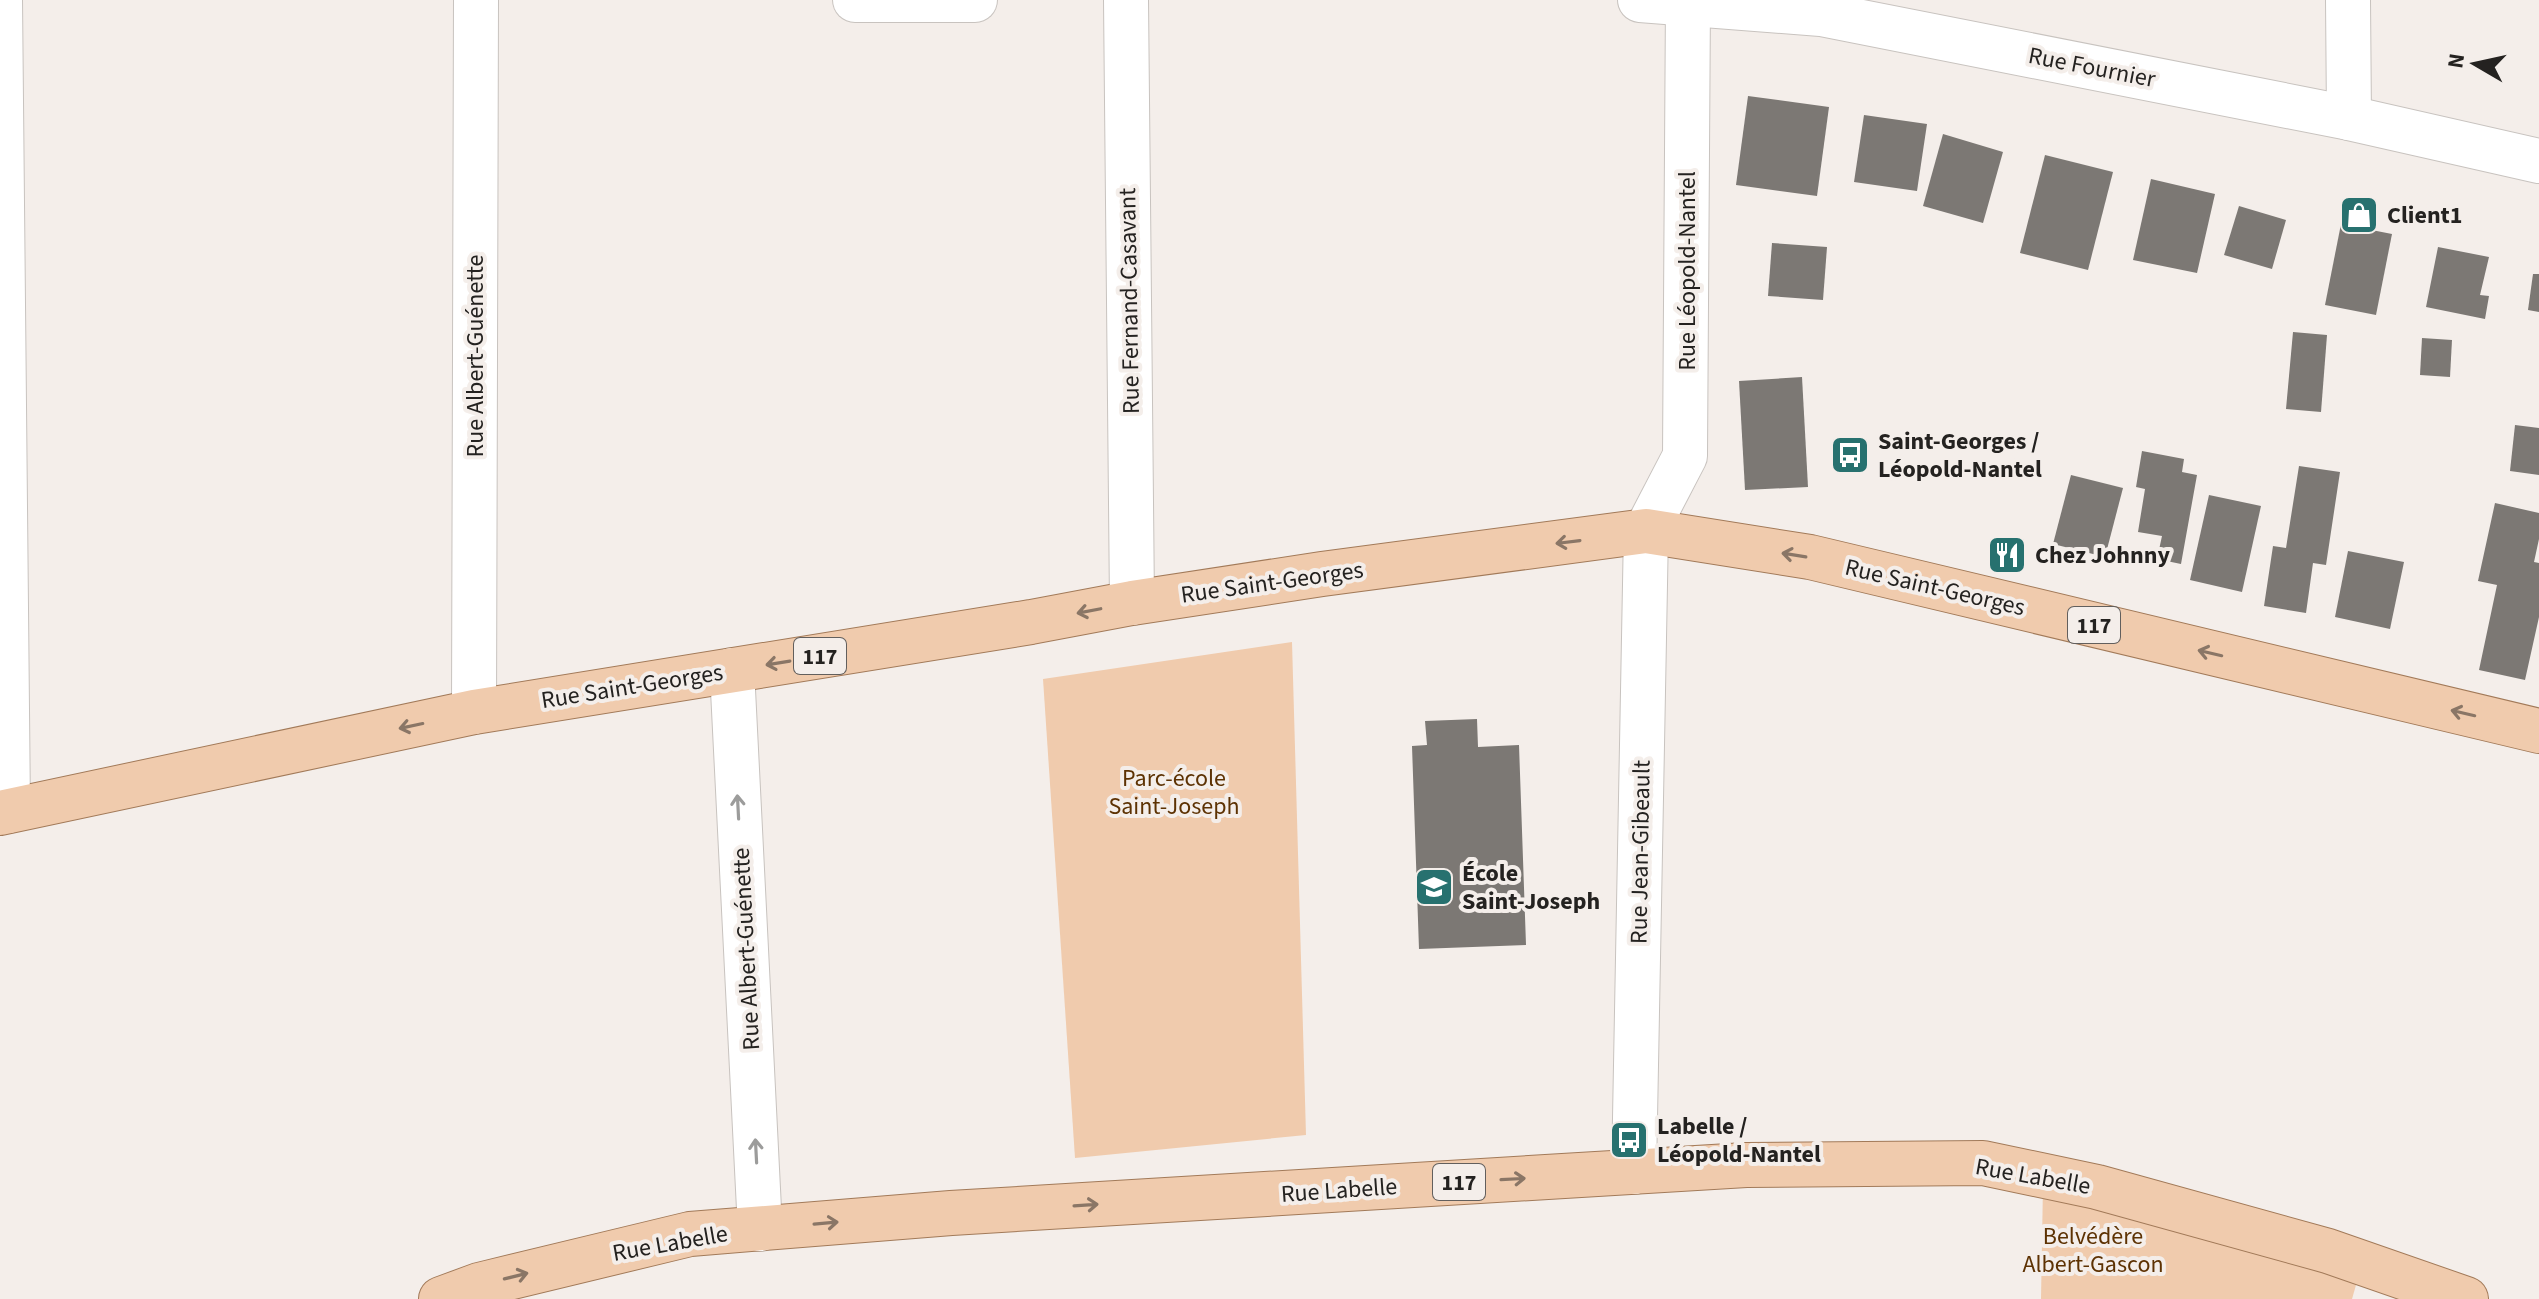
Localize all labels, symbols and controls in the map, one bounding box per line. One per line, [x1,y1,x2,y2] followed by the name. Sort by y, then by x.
[2435,24,2515,104] north arrow
[2025,38,2159,97] street label: Rue Fournier
[2439,51,2473,71] text: N
[1670,171,1705,371] street label: Rue Léopold-Nantel
[1110,188,1149,414] street label: Rue Fernand-Casavant
[2338,194,2380,236] shop icon: Client1
[2387,198,2462,233] place label: Client1
[458,255,493,457] street label: Rue Albert-Guénette
[1878,424,2042,487] place label: Saint-Georges / Léopold-Nantel
[1829,434,1871,476] bus stop icon: Saint-Georges / Léopold-Nantel
[1555,534,1582,549] one-way arrow
[1986,534,2028,576] restaurant icon: Chez Johnny
[2035,538,2170,573] place label: Chez Johnny
[1781,547,1807,562] one-way arrow
[1841,550,2028,625] street label: Rue Saint-Georges
[1179,552,1366,613] street label: Rue Saint-Georges
[1077,604,1103,619] one-way arrow
[2068,607,2120,643] road number: 117
[794,638,846,674] road number: 117
[2198,645,2224,660] one-way arrow
[539,655,726,718] street label: Rue Saint-Georges
[765,656,791,671] one-way arrow
[2451,705,2477,720] one-way arrow
[399,719,424,734] one-way arrow
[1621,760,1660,944] street label: Rue Jean-Gibeault
[1108,761,1240,824] park label: Parc-école Saint-Joseph
[731,794,746,821] one-way arrow
[724,847,769,1051] street label: Rue Albert-Guénette
[1462,856,1600,919] place label: École Saint-Joseph
[1413,866,1455,908] school or university icon: École Saint-Joseph
[1657,1109,1821,1172] place label: Labelle / Léopold-Nantel
[1608,1119,1650,1161] bus stop icon: Labelle / Léopold-Nantel
[748,1138,763,1165] one-way arrow
[1973,1149,2093,1204] street label: Rue Labelle
[1433,1164,1485,1200] road number: 117
[1280,1169,1398,1212] street label: Rue Labelle
[1499,1171,1526,1186] one-way arrow
[1072,1198,1099,1213] one-way arrow
[812,1215,839,1230] one-way arrow
[610,1216,730,1271] street label: Rue Labelle
[2022,1219,2164,1282] park label: Belvédère Albert-Gascon
[502,1268,528,1283] one-way arrow

